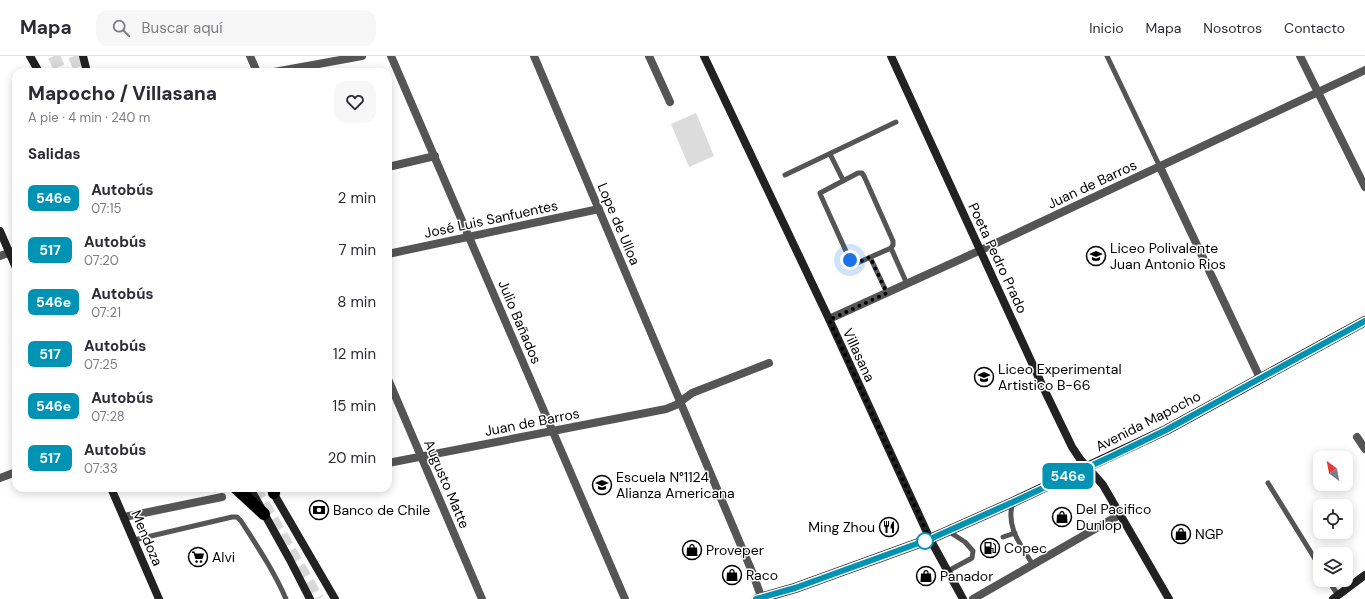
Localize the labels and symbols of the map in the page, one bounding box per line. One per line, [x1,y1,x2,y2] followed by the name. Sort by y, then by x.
[1045,155,1139,213] street label: Juan de Barros
[594,180,644,268] street label: Lope de Ulloa
[422,196,560,242] street label: José Luis Sanfuentes
[964,200,1032,316] street label: Poeta Pedro Prado
[1110,239,1226,273] place label: Liceo Polivalente Juan Antonio Rios
[1085,245,1107,267] school or university icon: Liceo Polivalente Juan Antonio Rios
[840,250,860,270] your location
[494,277,546,367] street label: Julio Bañados
[839,325,879,385] street label: Villasana
[998,360,1122,394] place label: Liceo Experimental Artistico B-66
[973,366,995,388] school or university icon: Liceo Experimental Artistico B-66
[1092,387,1204,455] street label: Avenida Mapocho
[483,404,581,440] street label: Juan de Barros
[420,437,474,531] street label: Augusto Matte
[1313,451,1353,491] north arrow
[1040,463,1096,489] line badge: 546e
[616,468,735,502] place label: Escuela N°1124 Alianza Americana
[591,474,613,496] school or university icon: Escuela N°1124 Alianza Americana
[308,499,330,521] bank icon: Banco de Chile
[1076,500,1151,534] place label: Del Pacifico Dunlop
[333,501,430,519] place label: Banco de Chile
[1051,506,1073,528] shop icon: Del Pacifico Dunlop
[127,507,167,569] street label: Mendoza
[878,516,900,538] restaurant icon: Ming Zhou
[808,518,875,536] place label: Ming Zhou
[1170,523,1192,545] shop icon: NGP
[1195,525,1223,543] place label: NGP
[916,532,934,550] unlabelled marker
[979,537,1001,559] fuel station icon: Copec
[681,539,703,561] shop icon: Proveper
[1004,539,1047,557] place label: Copec
[706,541,764,559] place label: Proveper
[187,546,209,568] supermarket icon: Alvi
[212,548,235,566] place label: Alvi
[721,564,743,586] shop icon: Raco
[915,565,937,587] shop icon: Panador
[746,566,778,584] place label: Raco
[940,567,993,585] place label: Panador

